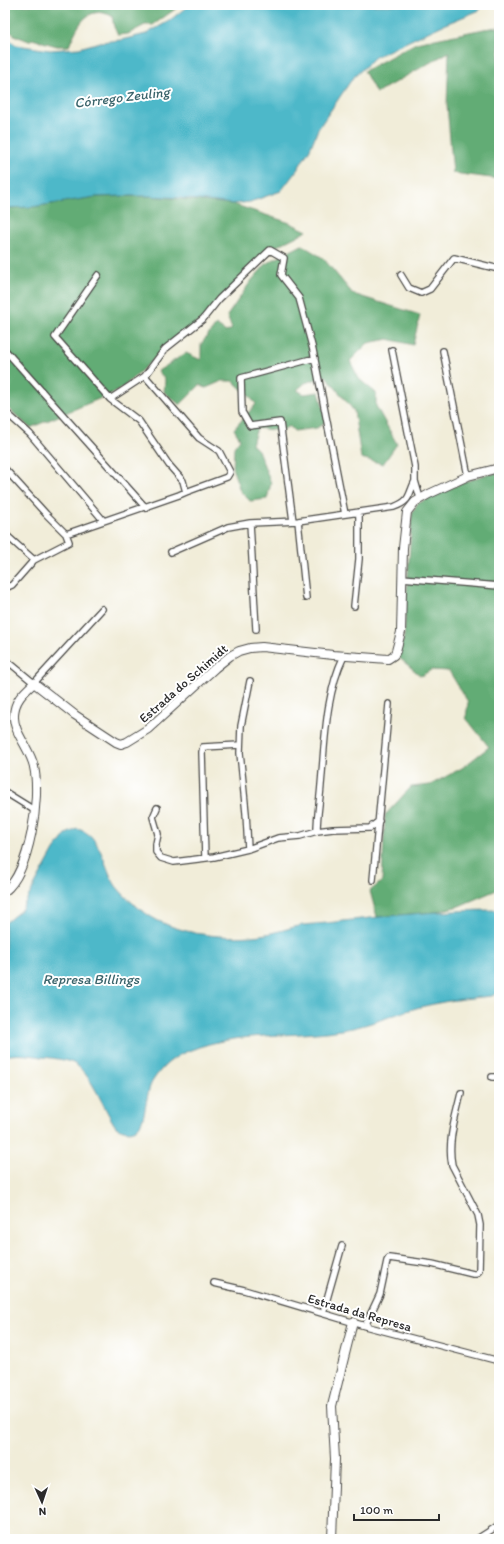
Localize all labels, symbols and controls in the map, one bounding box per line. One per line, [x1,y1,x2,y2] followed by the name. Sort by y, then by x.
[73,83,172,112] water label: Córrego Zeuling
[136,641,231,726] street label: Estrada do Schimidt
[43,971,140,988] water label: Represa Billings
[306,1290,414,1335] street label: Estrada da Represa
[22,1482,62,1522] north arrow
[354,1496,439,1522] scale bar
[360,1503,393,1517] text: 100 m
[38,1505,47,1518] text: N

